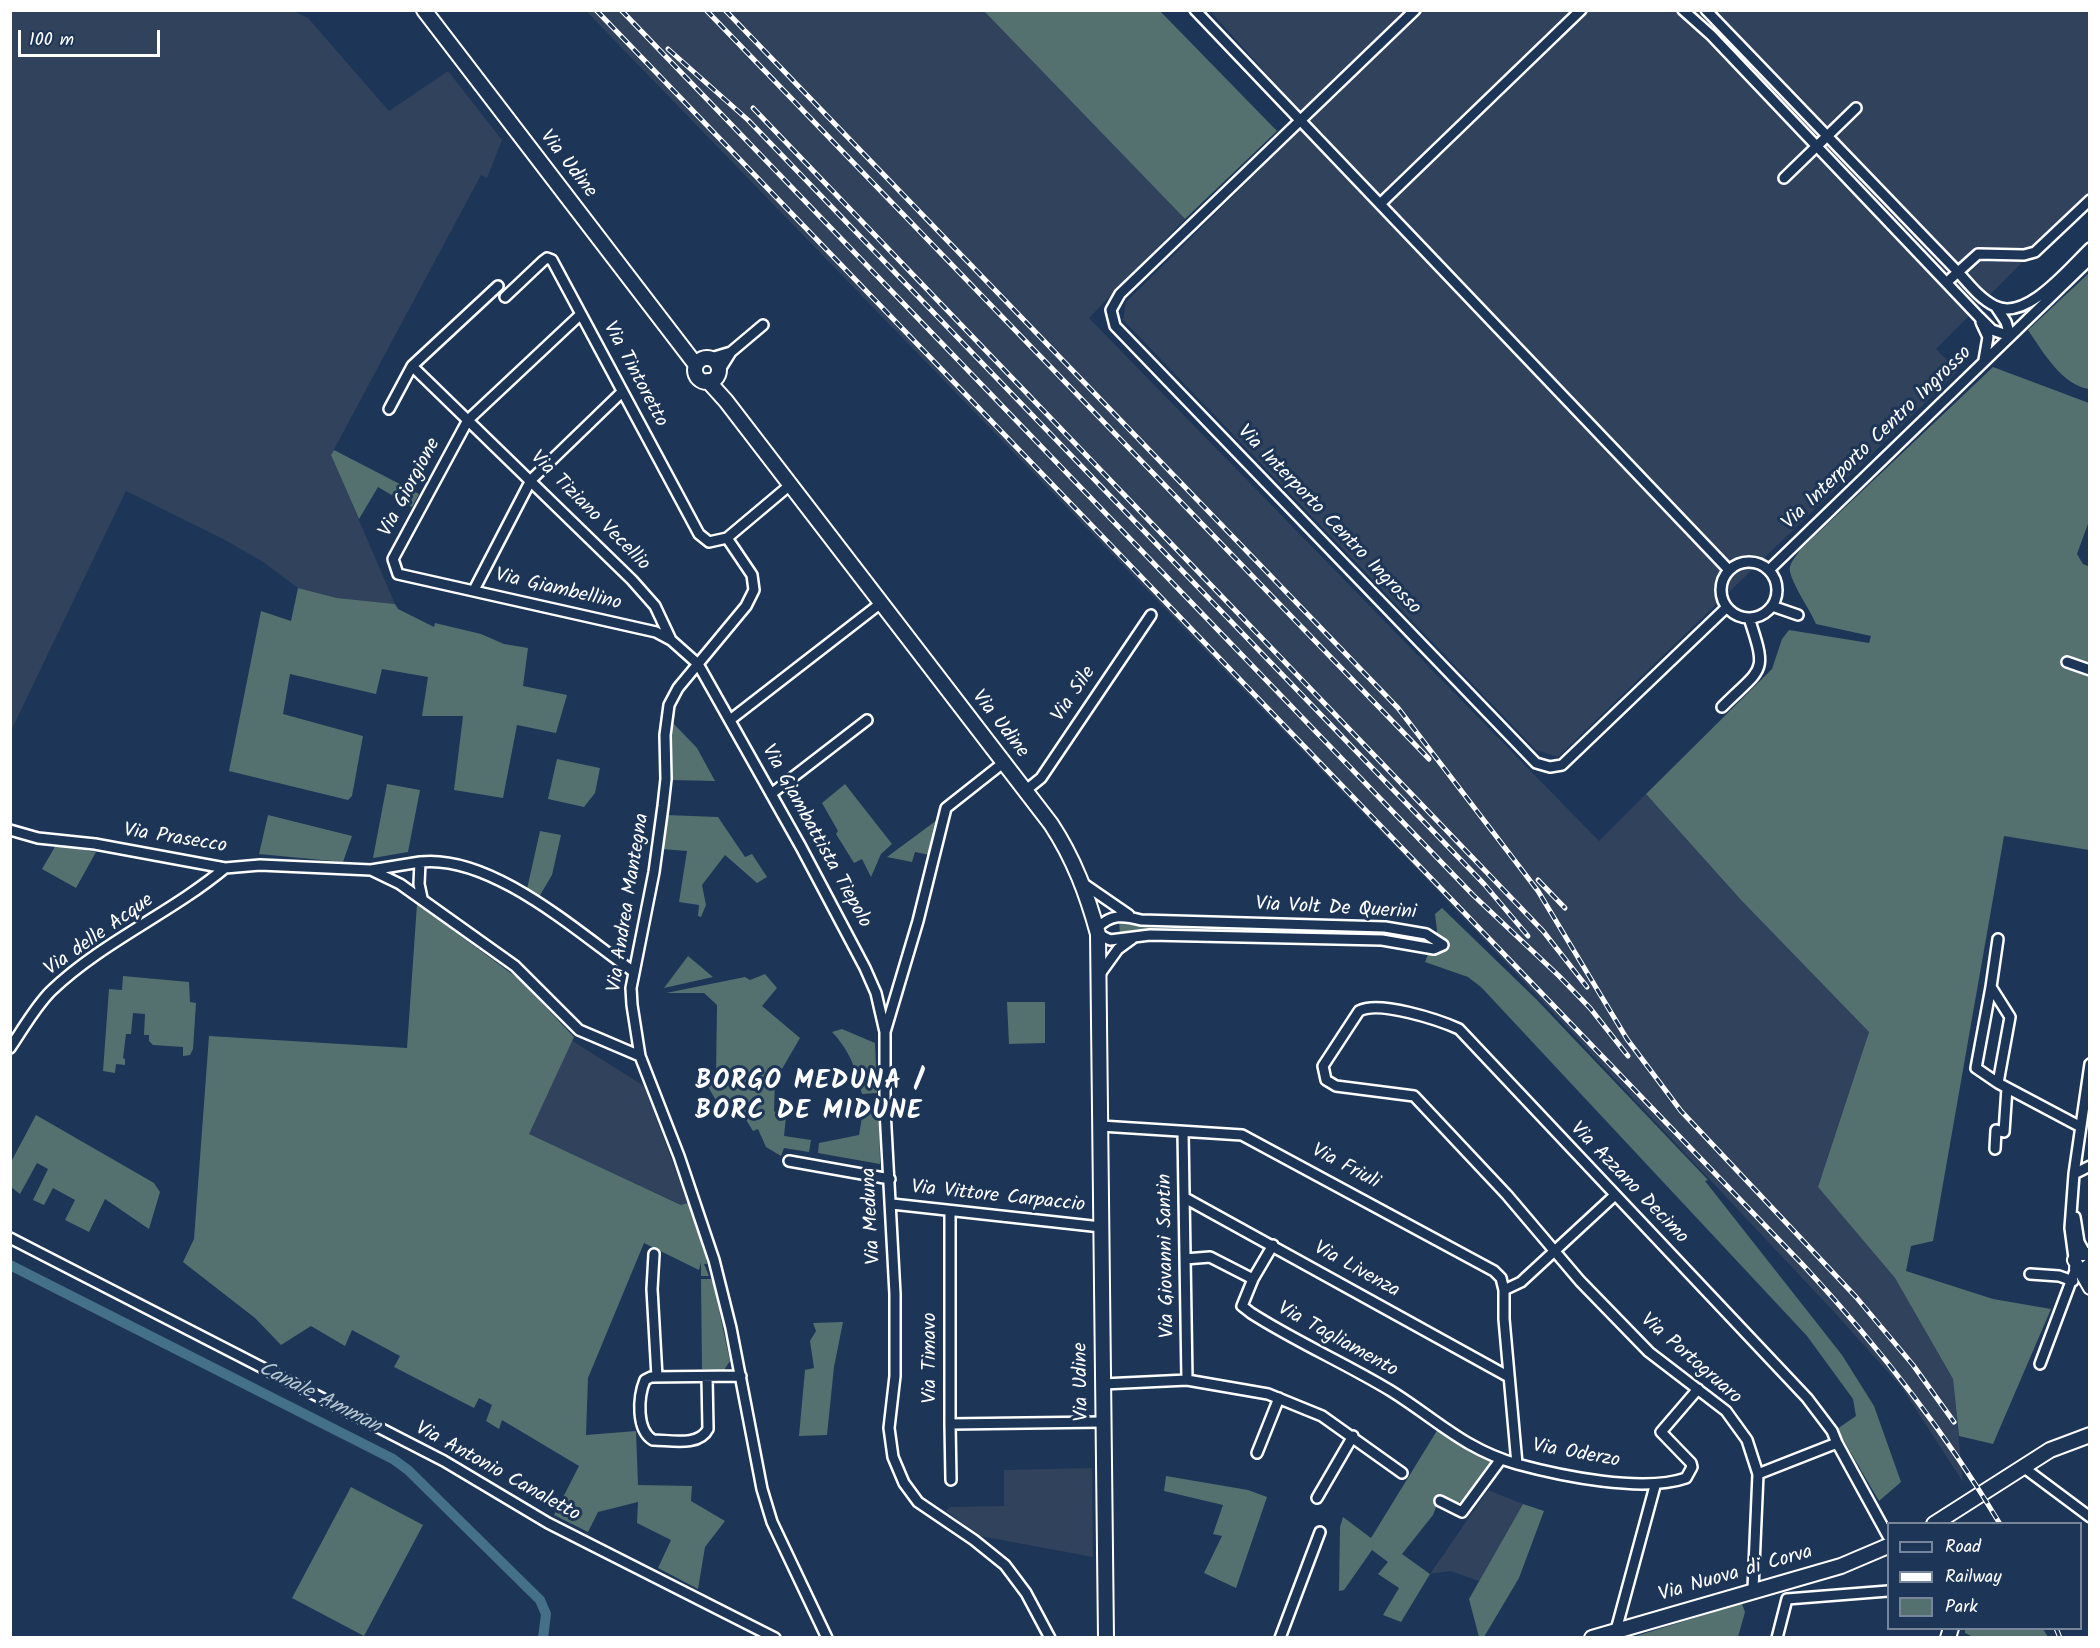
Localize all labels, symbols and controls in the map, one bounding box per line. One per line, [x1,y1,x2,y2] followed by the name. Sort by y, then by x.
[21,18,164,56] scale bar
[29,26,74,55] text: 100 m
[533,126,601,204] street label: Via Udine
[596,318,672,432] street label: Via Tintoretto
[1778,342,1978,536] street label: Via Interporto Centro Ingrosso
[1231,421,1425,621] street label: Via Interporto Centro Ingrosso
[375,434,447,542] street label: Via Giorgione
[524,447,654,577] street label: Via Tiziano Vecellio
[493,565,623,617] street label: Via Giambellino
[1048,663,1102,727] street label: Via Sile
[965,686,1033,764] street label: Via Udine
[755,741,875,933] street label: Via Giambattista Tiepolo
[604,812,656,994] street label: Via Andrea Mantegna
[122,820,228,860] street label: Via Prasecco
[41,890,159,982] street label: Via delle Acque
[1255,894,1417,926] street label: Via Volt De Querini
[695,1068,923,1130] district label: BORGO MEDUNA / BORC DE MIDUNE
[1564,1118,1692,1250] street label: Via Azzano Decimo
[1307,1140,1383,1196] street label: Via Friuli
[858,1167,888,1265] street label: Via Meduna
[1155,1174,1181,1338] street label: Via Giovanni Santin
[910,1177,1086,1219] street label: Via Vittore Carpaccio
[1309,1238,1403,1304] street label: Via Livenza
[1273,1298,1401,1384] street label: Via Tagliamento
[1634,1309,1746,1411] street label: Via Portogruaro
[920,1312,944,1404] street label: Via Timavo
[1070,1342,1096,1422] street label: Via Udine
[254,1357,384,1441] water label: Canale Amman
[410,1418,584,1528] street label: Via Antonio Canaletto
[1530,1435,1622,1475] street label: Via Oderzo
[1887,1522,2082,1630] legend
[1945,1533,1981,1562] text: Road
[1656,1542,1816,1608] street label: Via Nuova di Corva
[1945,1563,2002,1592] text: Railway
[1945,1593,1978,1622] text: Park

